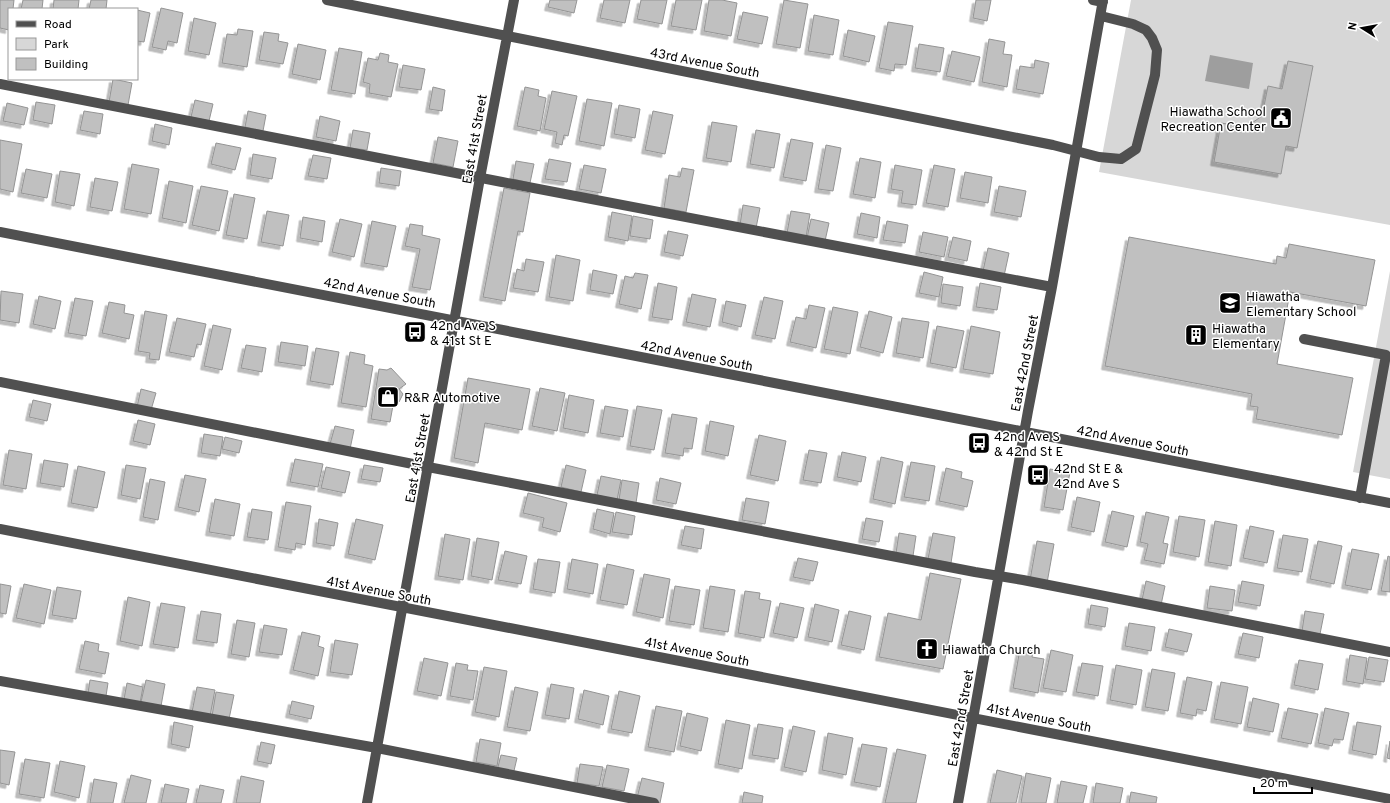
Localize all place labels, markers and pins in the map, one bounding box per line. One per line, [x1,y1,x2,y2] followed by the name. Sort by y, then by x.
[1160,105,1266,136] place label: Hiawatha School Recreation Center
[1268,105,1294,131] public building icon: Hiawatha School Recreation Center
[1217,290,1243,316] school or university icon: Hiawatha Elementary School
[1246,290,1356,321] place label: Hiawatha Elementary School
[402,319,428,345] bus stop icon: 42nd Ave S & 41st St E
[430,319,496,350] place label: 42nd Ave S & 41st St E
[1183,322,1209,348] building icon: Hiawatha Elementary
[1212,322,1280,353] place label: Hiawatha Elementary
[375,384,401,410] shop icon: R&R Automotive
[404,391,500,407] place label: R&R Automotive
[966,430,992,456] bus stop icon: 42nd Ave S & 42nd St E
[994,430,1063,461] place label: 42nd Ave S & 42nd St E
[1025,462,1051,488] bus stop icon: 42nd St E & 42nd Ave S
[1054,462,1123,493] place label: 42nd St E & 42nd Ave S
[914,636,940,662] church icon: Hiawatha Church
[942,643,1041,659] place label: Hiawatha Church

